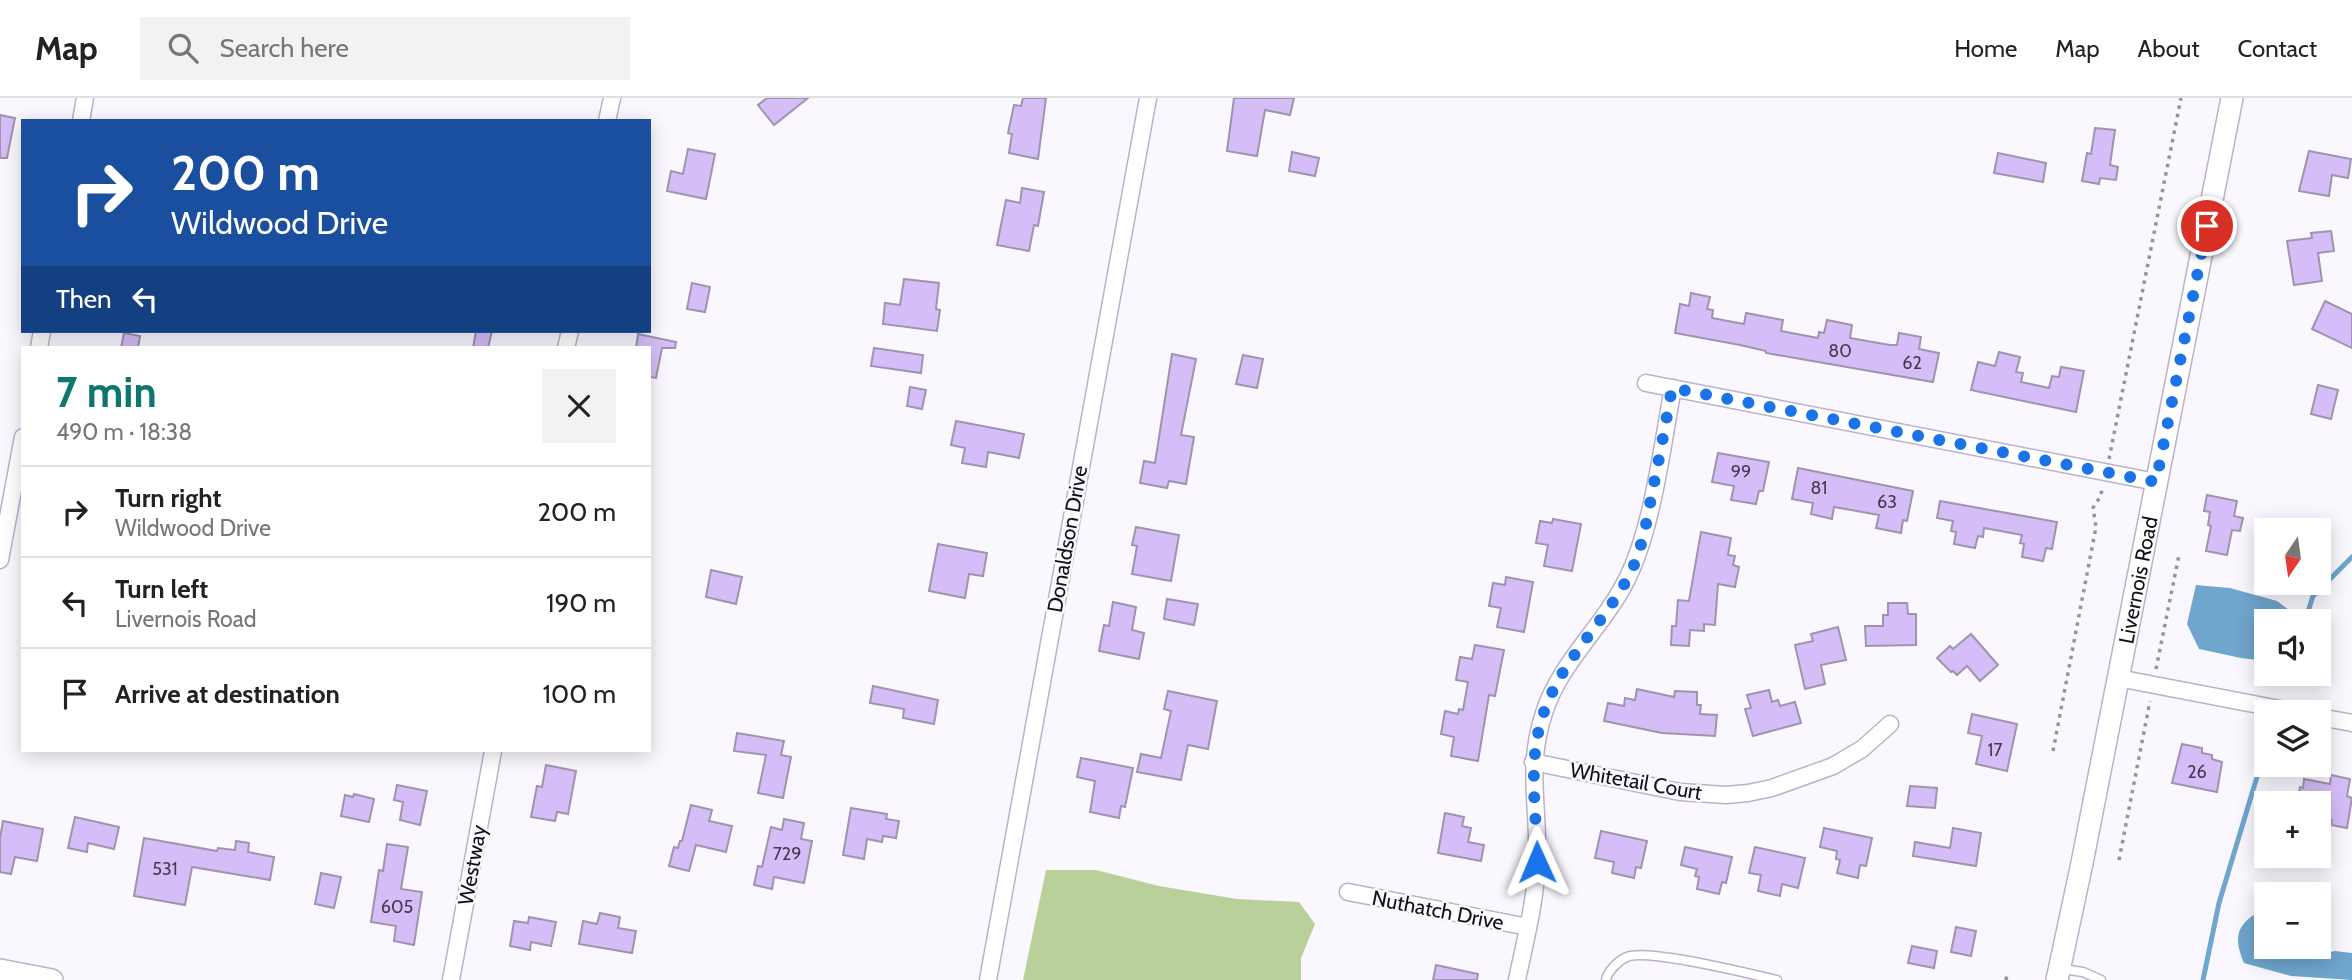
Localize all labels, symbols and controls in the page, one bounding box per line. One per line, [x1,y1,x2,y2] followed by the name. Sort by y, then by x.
[140,17,630,80] search box
[35,28,98,68] text: Map
[164,29,202,67] icon: search
[220,32,349,64] text: Search here
[1954,34,2017,63] text: Home
[2055,34,2100,63] text: Map
[2138,34,2200,63] text: About
[2238,34,2317,63] text: Contact
[171,143,320,202] text: 200 m
[56,147,147,238] icon: right
[2177,196,2237,256] pin
[171,203,388,242] text: Wildwood Drive
[2188,207,2226,245] icon: arrive
[126,280,164,318] icon: left
[56,283,112,315] text: Then
[1828,340,1852,362] house number: 80
[1902,352,1922,374] house number: 62
[56,366,157,418] text: 7 min
[542,369,616,443] button: close
[56,418,192,446] text: 490 m · 18:38
[1731,461,1751,483] house number: 99
[1042,463,1092,614] street label: Donaldson Drive
[1811,477,1827,499] house number: 81
[115,482,221,514] text: Turn right
[1877,491,1897,513] house number: 63
[56,493,94,531] icon: right
[537,496,616,528] text: 200 m
[115,514,271,542] text: Wildwood Drive
[2113,514,2162,646] street label: Livernois Road
[2254,518,2331,595] north arrow
[2254,518,2331,959] map controls
[115,573,208,605] text: Turn left
[56,584,94,622] icon: left
[546,587,616,619] text: 190 m
[115,605,257,633] text: Livernois Road
[2254,609,2331,686] button: sound
[56,675,94,713] icon: arrive
[115,678,340,710] text: Arrive at destination
[543,678,616,710] text: 100 m
[2254,700,2331,777] button: layers
[1988,739,2002,761] house number: 17
[1568,757,1704,805] street label: Whitetail Court
[2187,761,2207,783] house number: 26
[2254,791,2331,868] button: +
[453,823,491,907] street label: Westway
[1500,825,1574,899] position arrow
[773,843,801,865] house number: 729
[152,858,178,880] house number: 531
[2254,882,2331,959] button: −
[1370,885,1506,935] street label: Nuthatch Drive
[381,896,413,918] house number: 605

